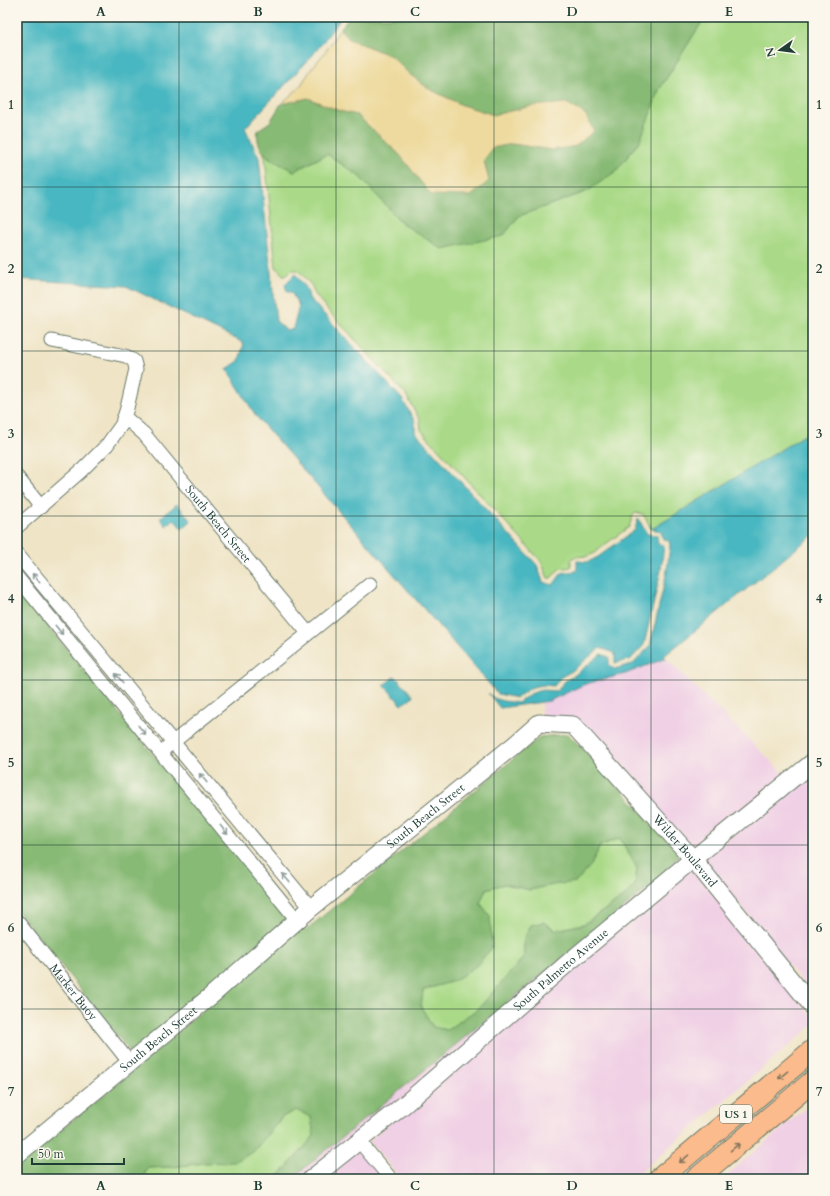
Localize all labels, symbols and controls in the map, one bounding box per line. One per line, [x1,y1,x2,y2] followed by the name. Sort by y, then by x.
[96,3,106,21] text: A
[253,3,263,21] text: B
[410,3,420,21] text: C
[566,3,578,21] text: D
[725,3,733,21] text: E
[760,30,800,70] north arrow
[762,45,779,59] text: N
[8,96,14,114] text: 1
[816,96,822,114] text: 1
[8,260,15,278] text: 2
[816,260,823,278] text: 2
[8,425,15,443] text: 3
[816,425,823,443] text: 3
[182,482,255,566] street label: South Beach Street
[32,573,41,584] one-way arrow
[8,590,15,608] text: 4
[816,590,823,608] text: 4
[54,624,63,635] one-way arrow
[115,673,124,684] one-way arrow
[137,724,146,735] one-way arrow
[8,754,14,772] text: 5
[816,754,822,772] text: 5
[198,773,207,783] one-way arrow
[383,780,468,852] street label: South Beach Street
[648,810,721,891] street label: Wilder Boulevard
[220,825,229,836] one-way arrow
[282,872,291,883] one-way arrow
[8,919,15,937] text: 6
[816,919,823,937] text: 6
[510,925,612,1015] street label: South Palmetto Avenue
[46,961,101,1024] street label: Marker Buoy
[116,1002,201,1075] street label: South Beach Street
[778,1070,789,1079] one-way arrow
[8,1083,15,1101] text: 7
[816,1083,823,1101] text: 7
[720,1105,752,1123] road number: US 1
[32,1140,124,1166] scale bar
[729,1142,740,1151] one-way arrow
[38,1146,65,1162] text: 50 m
[678,1154,689,1163] one-way arrow
[96,1177,106,1195] text: A
[253,1177,263,1195] text: B
[410,1177,420,1195] text: C
[566,1177,578,1195] text: D
[725,1177,733,1195] text: E

